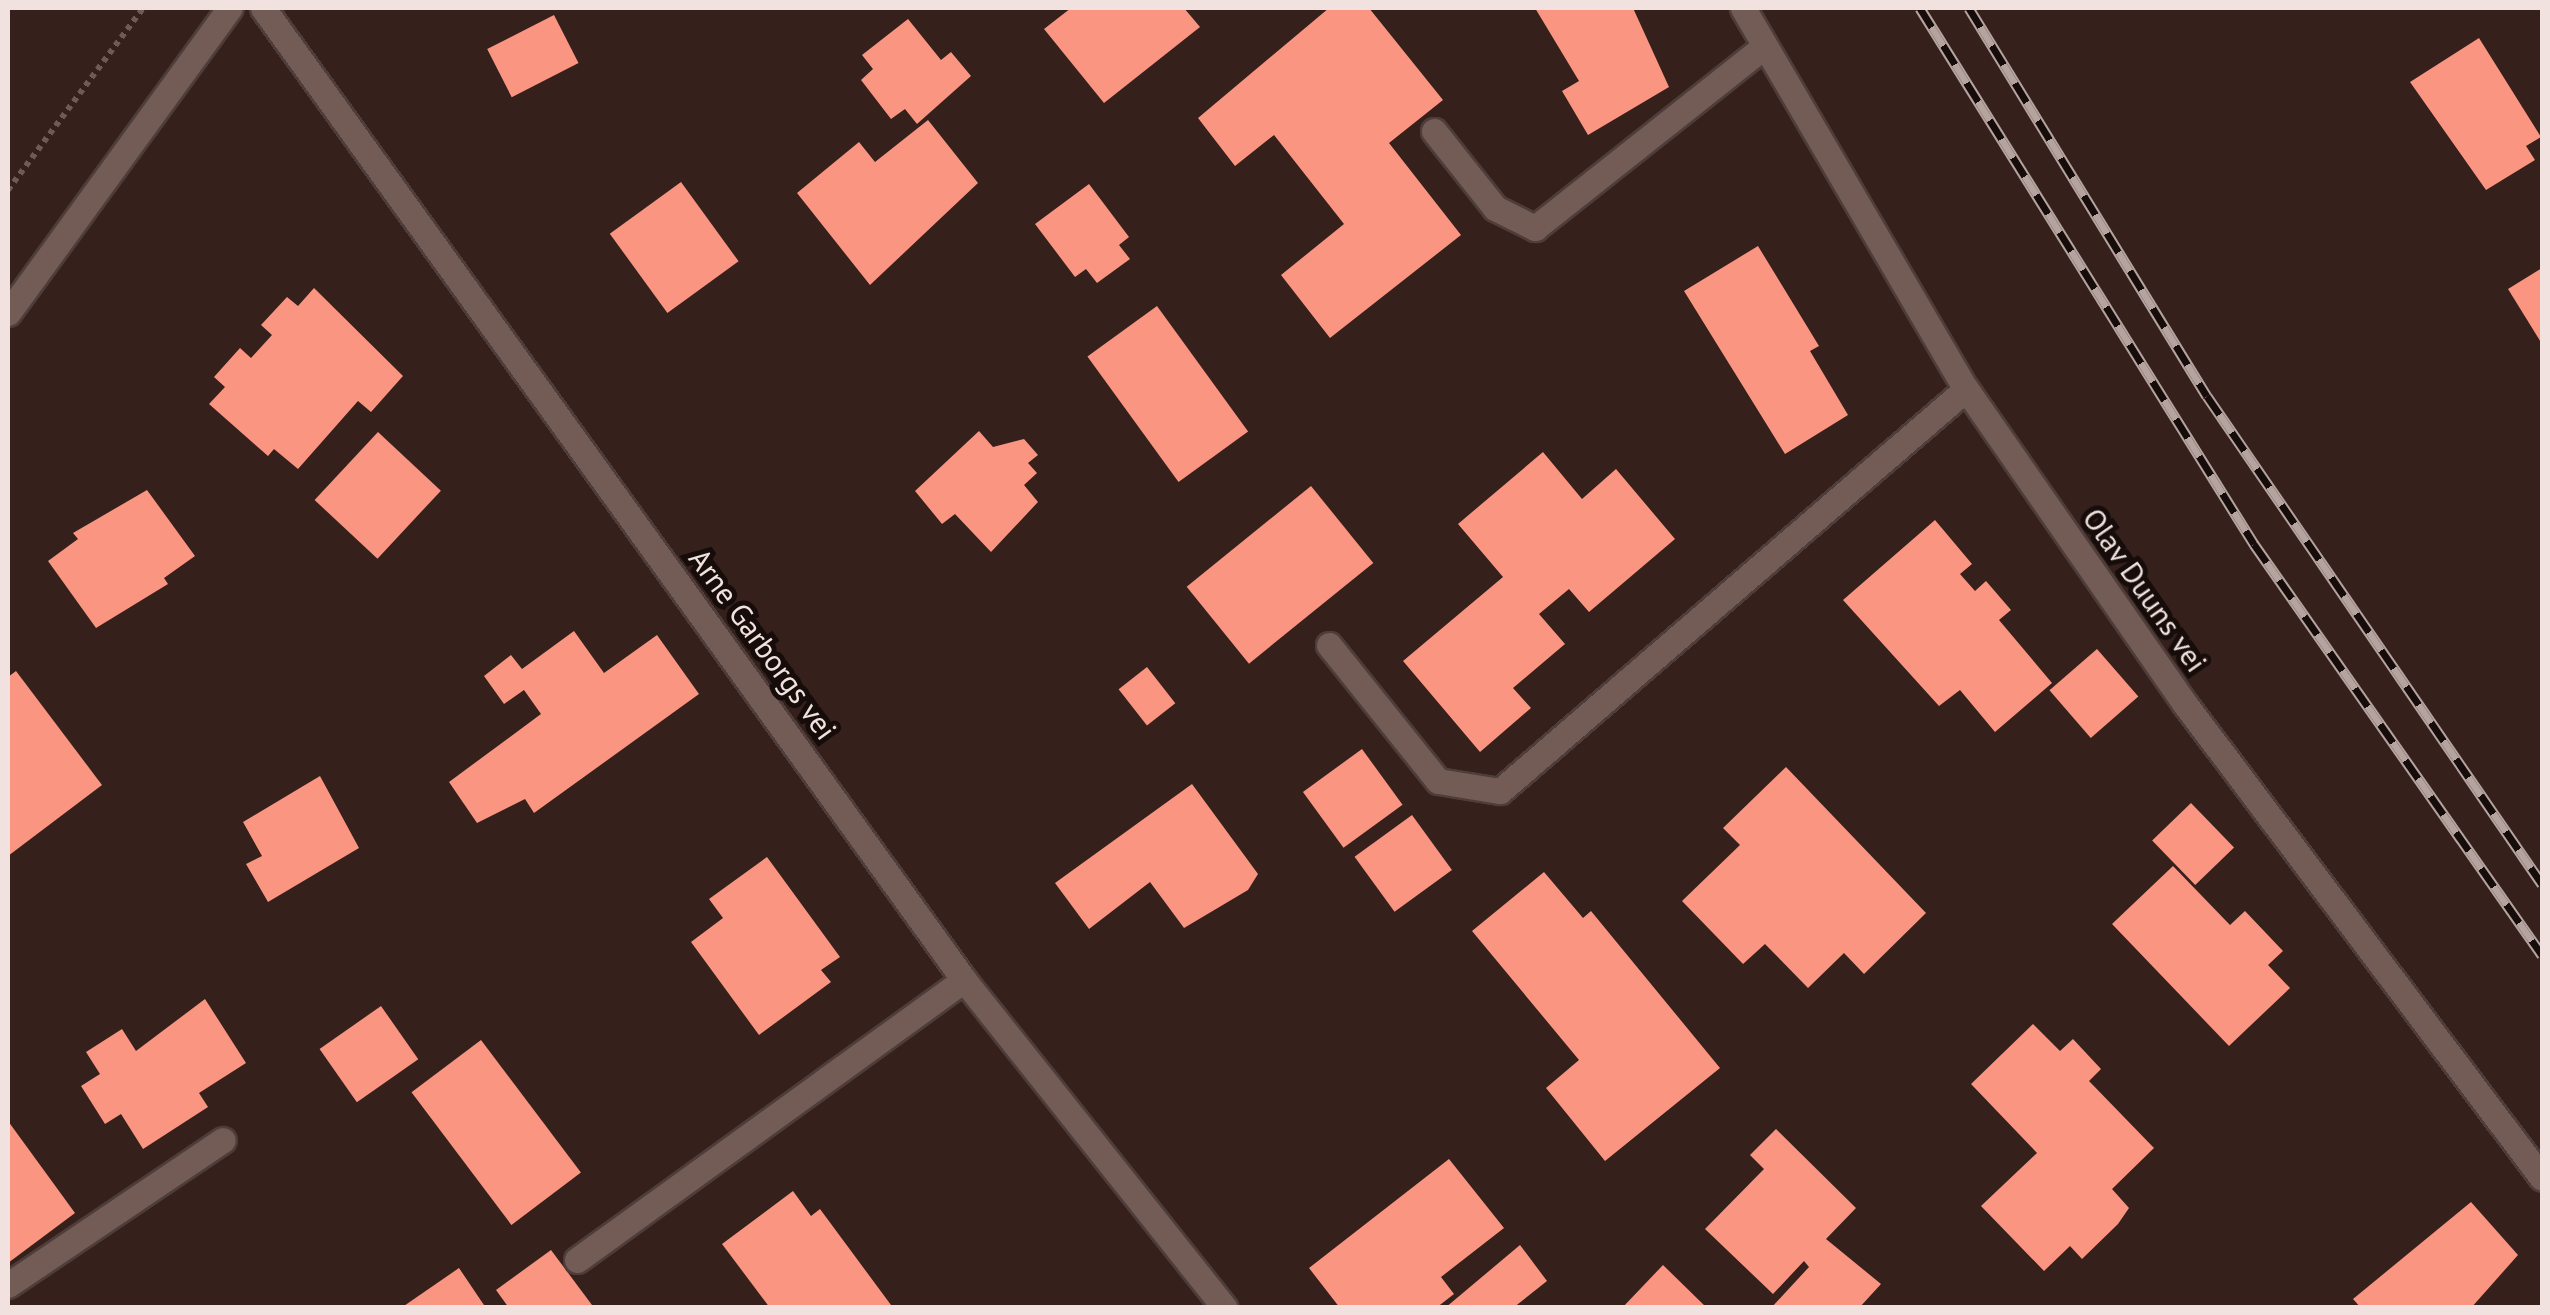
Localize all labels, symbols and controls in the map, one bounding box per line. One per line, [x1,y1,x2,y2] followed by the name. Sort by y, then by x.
[2075,501,2215,679] street label: Olav Duuns vei
[682,541,844,747] street label: Arne Garborgs vei

